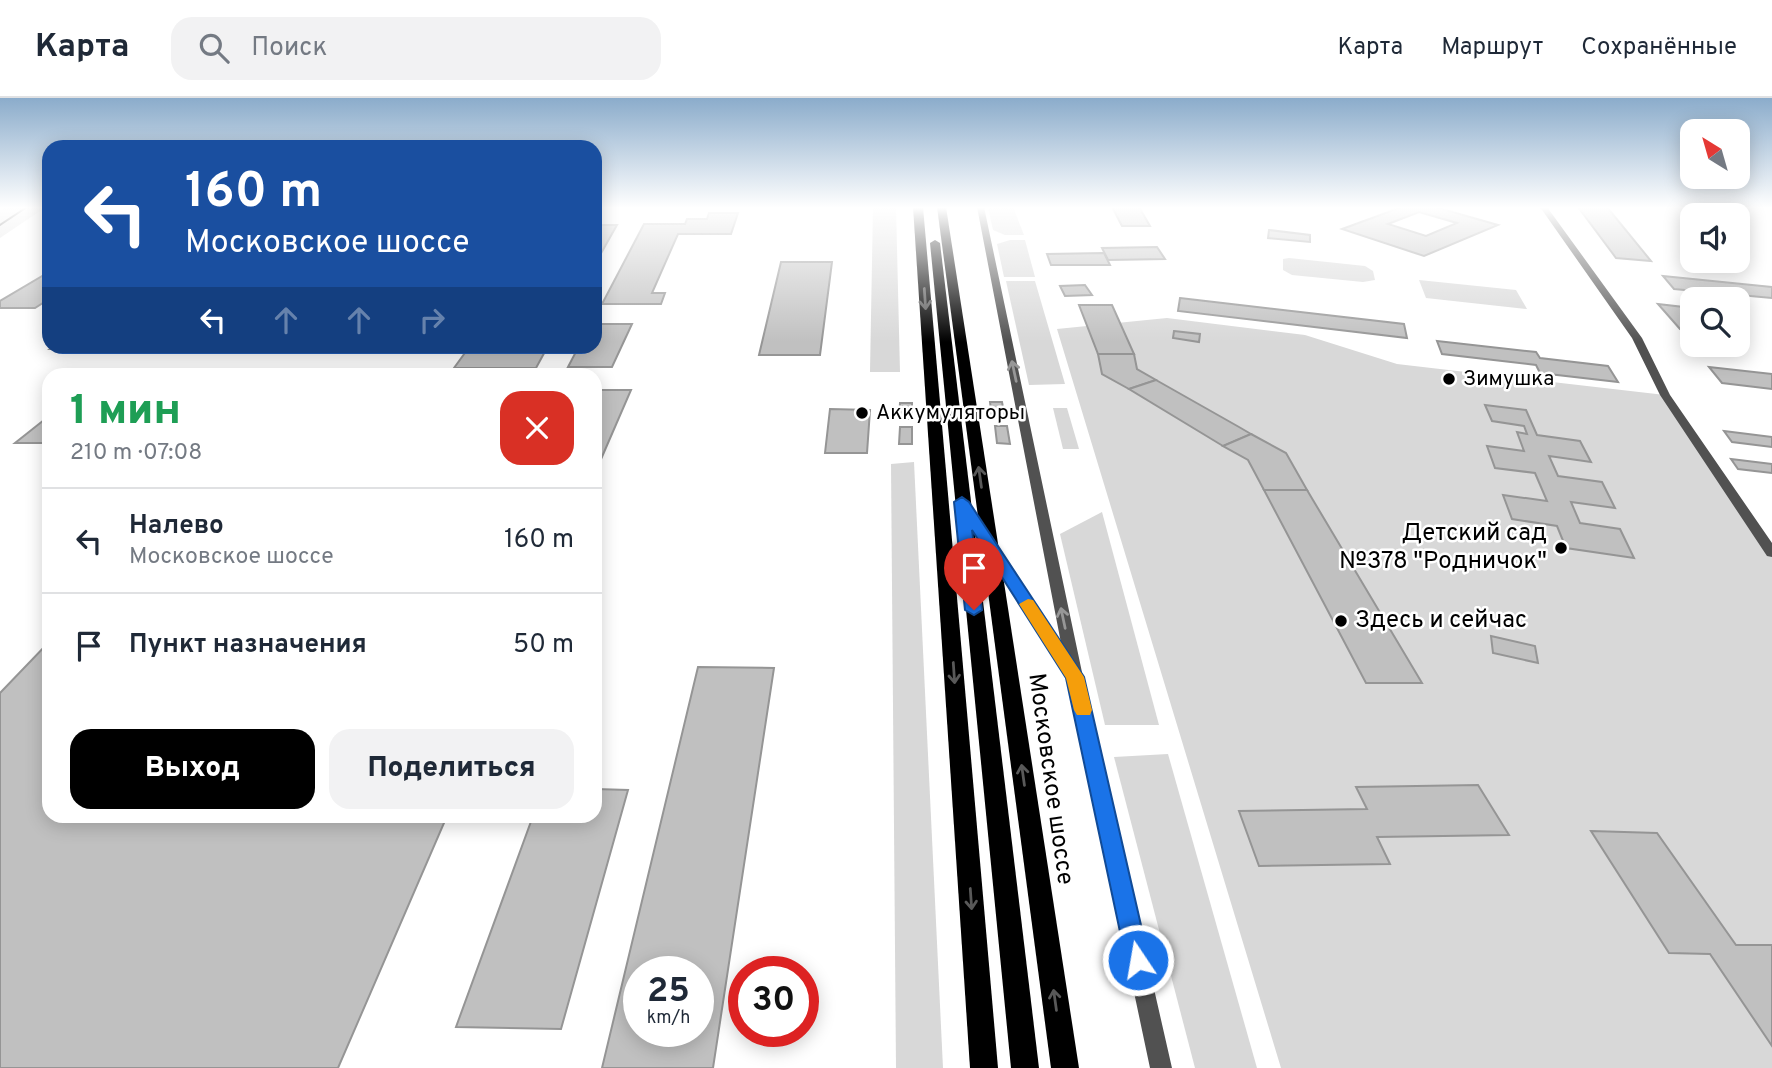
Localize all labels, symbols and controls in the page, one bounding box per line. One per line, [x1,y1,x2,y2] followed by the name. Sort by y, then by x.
[171,17,661,80] search box
[35,27,129,69] text: Карта
[195,29,233,67] icon: search
[251,32,327,65] text: Поиск
[1337,33,1403,63] text: Карта
[1441,33,1543,63] text: Маршрут
[1581,33,1737,63] text: Сохранённые
[1680,119,1750,189] north arrow
[1680,119,1750,357] map controls
[185,163,322,225] text: 160 m
[70,168,161,259] icon: left
[1680,203,1750,273] button: sound
[185,224,470,264] text: Московское шоссе
[919,287,932,310] one-way arrow
[1680,287,1750,357] button: search
[194,301,232,339] icon: left
[267,301,305,339] icon: ahead
[340,301,378,339] icon: ahead
[413,301,451,339] icon: right
[1006,360,1020,383] one-way arrow
[1463,366,1554,393] place label: Зимушка
[1441,371,1457,387] marker: Зимушка
[70,386,181,439] text: 1 мин
[500,391,574,465] button: close
[876,400,1025,427] place label: Аккумуляторы
[854,405,870,421] marker: Аккумуляторы
[70,439,202,468] text: 210 m · 07:08
[973,466,986,489] one-way arrow
[129,510,224,543] text: Налево
[1339,519,1547,577] place label: Детский сад №378 "Родничок"
[70,522,108,560] icon: left
[504,524,574,557] text: 160 m
[944,538,1004,610] pin
[1553,540,1569,556] marker: Детский сад №378 "Родничок"
[129,543,334,572] text: Московское шоссе
[955,549,993,587] icon: arrive
[1355,606,1527,636] place label: Здесь и сейчас
[1055,607,1069,630] one-way arrow
[1333,613,1349,629] marker: Здесь и сейчас
[70,627,108,665] icon: arrive
[129,629,367,662] text: Пункт назначения
[513,629,574,662] text: 50 m
[947,661,960,684] one-way arrow
[1020,671,1080,887] street label: Московское шоссе
[70,729,315,809] button: Выход
[329,729,574,809] button: Поделиться
[1016,764,1029,787] one-way arrow
[965,888,978,910] one-way arrow
[1101,923,1175,997] position arrow
[728,956,819,1047] speed limit sign: 30
[647,970,690,1014] text: 25
[1048,990,1061,1012] one-way arrow
[647,1007,690,1030] text: km/h

